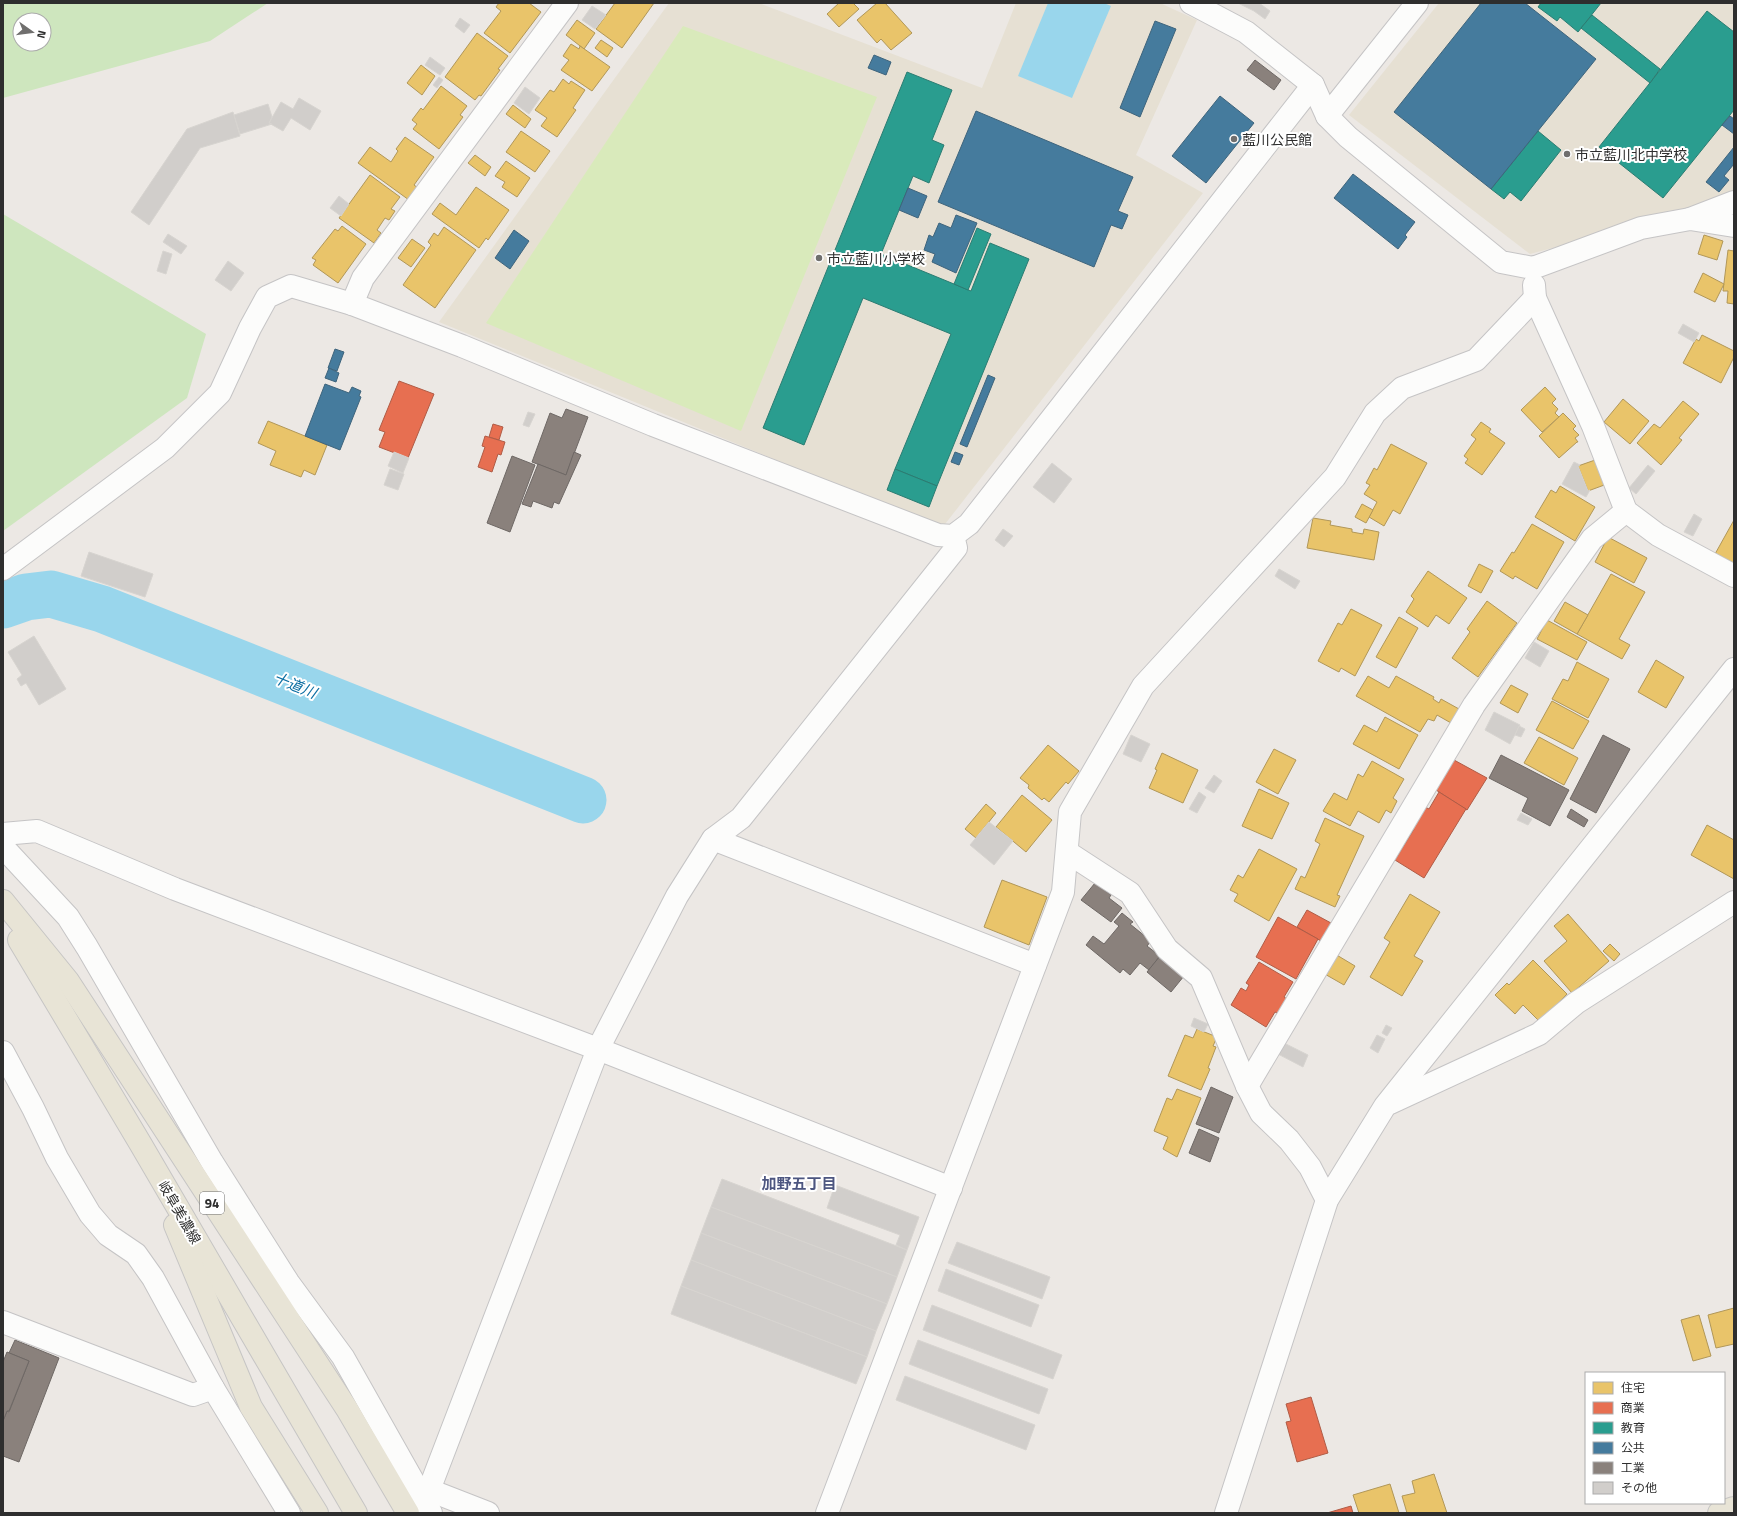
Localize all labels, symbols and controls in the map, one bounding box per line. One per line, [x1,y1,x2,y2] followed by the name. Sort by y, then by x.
[12,12,52,52] north arrow
[33,29,50,40] text: N
[1242,129,1312,150] place label: 藍川公民館
[1229,134,1239,144] marker: 藍川公民館
[1575,144,1687,165] place label: 市立藍川北中学校
[1562,149,1572,159] marker: 市立藍川北中学校
[827,248,925,269] place label: 市立藍川小学校
[814,253,824,263] marker: 市立藍川小学校
[270,666,322,705] water label: 十道川
[761,1172,837,1195] district label: 加野五丁目
[153,1176,207,1248] street label: 岐阜美濃線
[200,1192,224,1214] road number: 94
[1585,1372,1725,1504] legend
[1621,1378,1645,1397] text: 住宅
[1621,1398,1645,1417] text: 商業
[1621,1418,1645,1437] text: 教育
[1621,1438,1645,1457] text: 公共
[1621,1458,1645,1477] text: 工業
[1621,1478,1657,1497] text: その他

